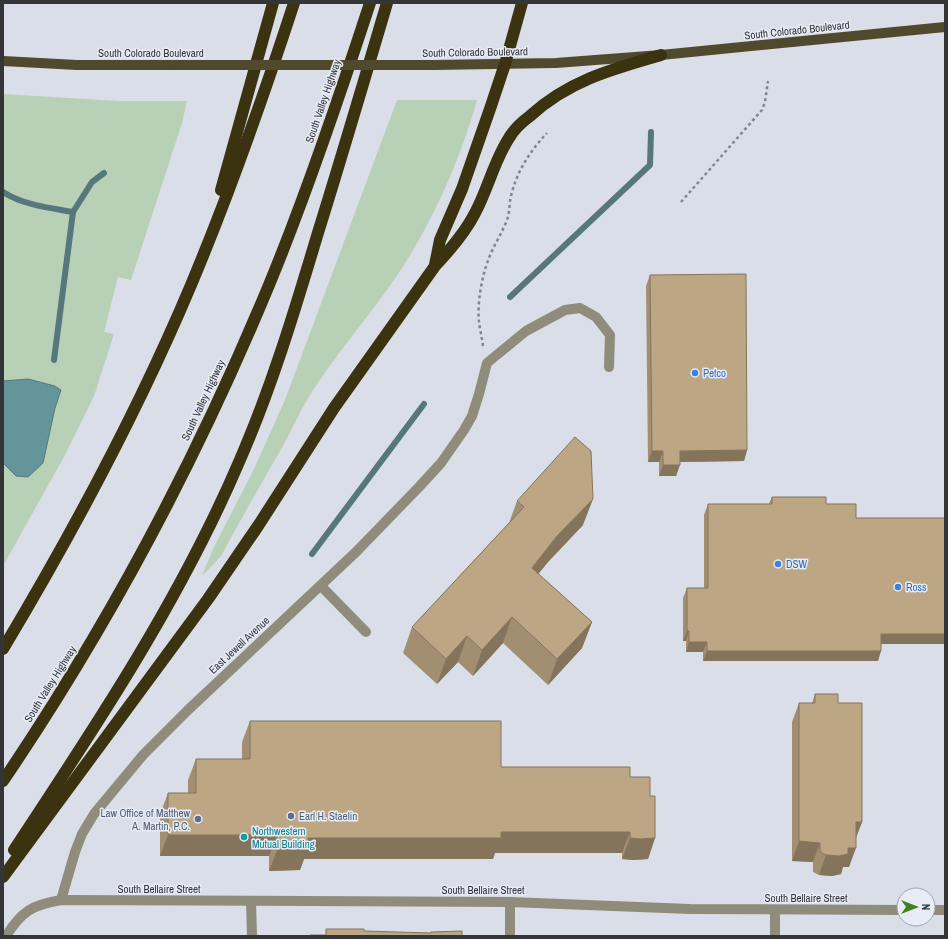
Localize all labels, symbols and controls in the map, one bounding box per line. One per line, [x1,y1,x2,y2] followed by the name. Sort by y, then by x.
[744,18,850,42] street label: South Colorado Boulevard
[422,44,528,60] street label: South Colorado Boulevard
[98,46,204,60] street label: South Colorado Boulevard
[302,57,344,145] street label: South Valley Highway
[178,357,228,443] street label: South Valley Highway
[703,366,726,380] place label: Petco
[690,368,700,378] marker: Petco
[786,557,808,571] place label: DSW
[773,559,783,569] marker: DSW
[906,580,927,594] place label: Ross
[893,582,903,592] marker: Ross
[206,613,272,677] street label: East Jewell Avenue
[21,643,79,725] street label: South Valley Highway
[100,806,190,833] place label: Law Office of Matthew A. Martin, P.C.
[299,809,357,823] place label: Earl H. Staelin
[286,811,296,821] marker: Earl H. Staelin
[193,814,203,824] marker: Law Office of Matthew A. Martin, P.C.
[252,824,315,851] place label: Northwestern Mutual Building
[239,832,249,842] marker: Northwestern Mutual Building
[117,882,201,896] street label: South Bellaire Street
[441,883,525,897] street label: South Bellaire Street
[896,887,936,927] north arrow
[764,891,848,905] street label: South Bellaire Street
[919,904,933,910] text: N

